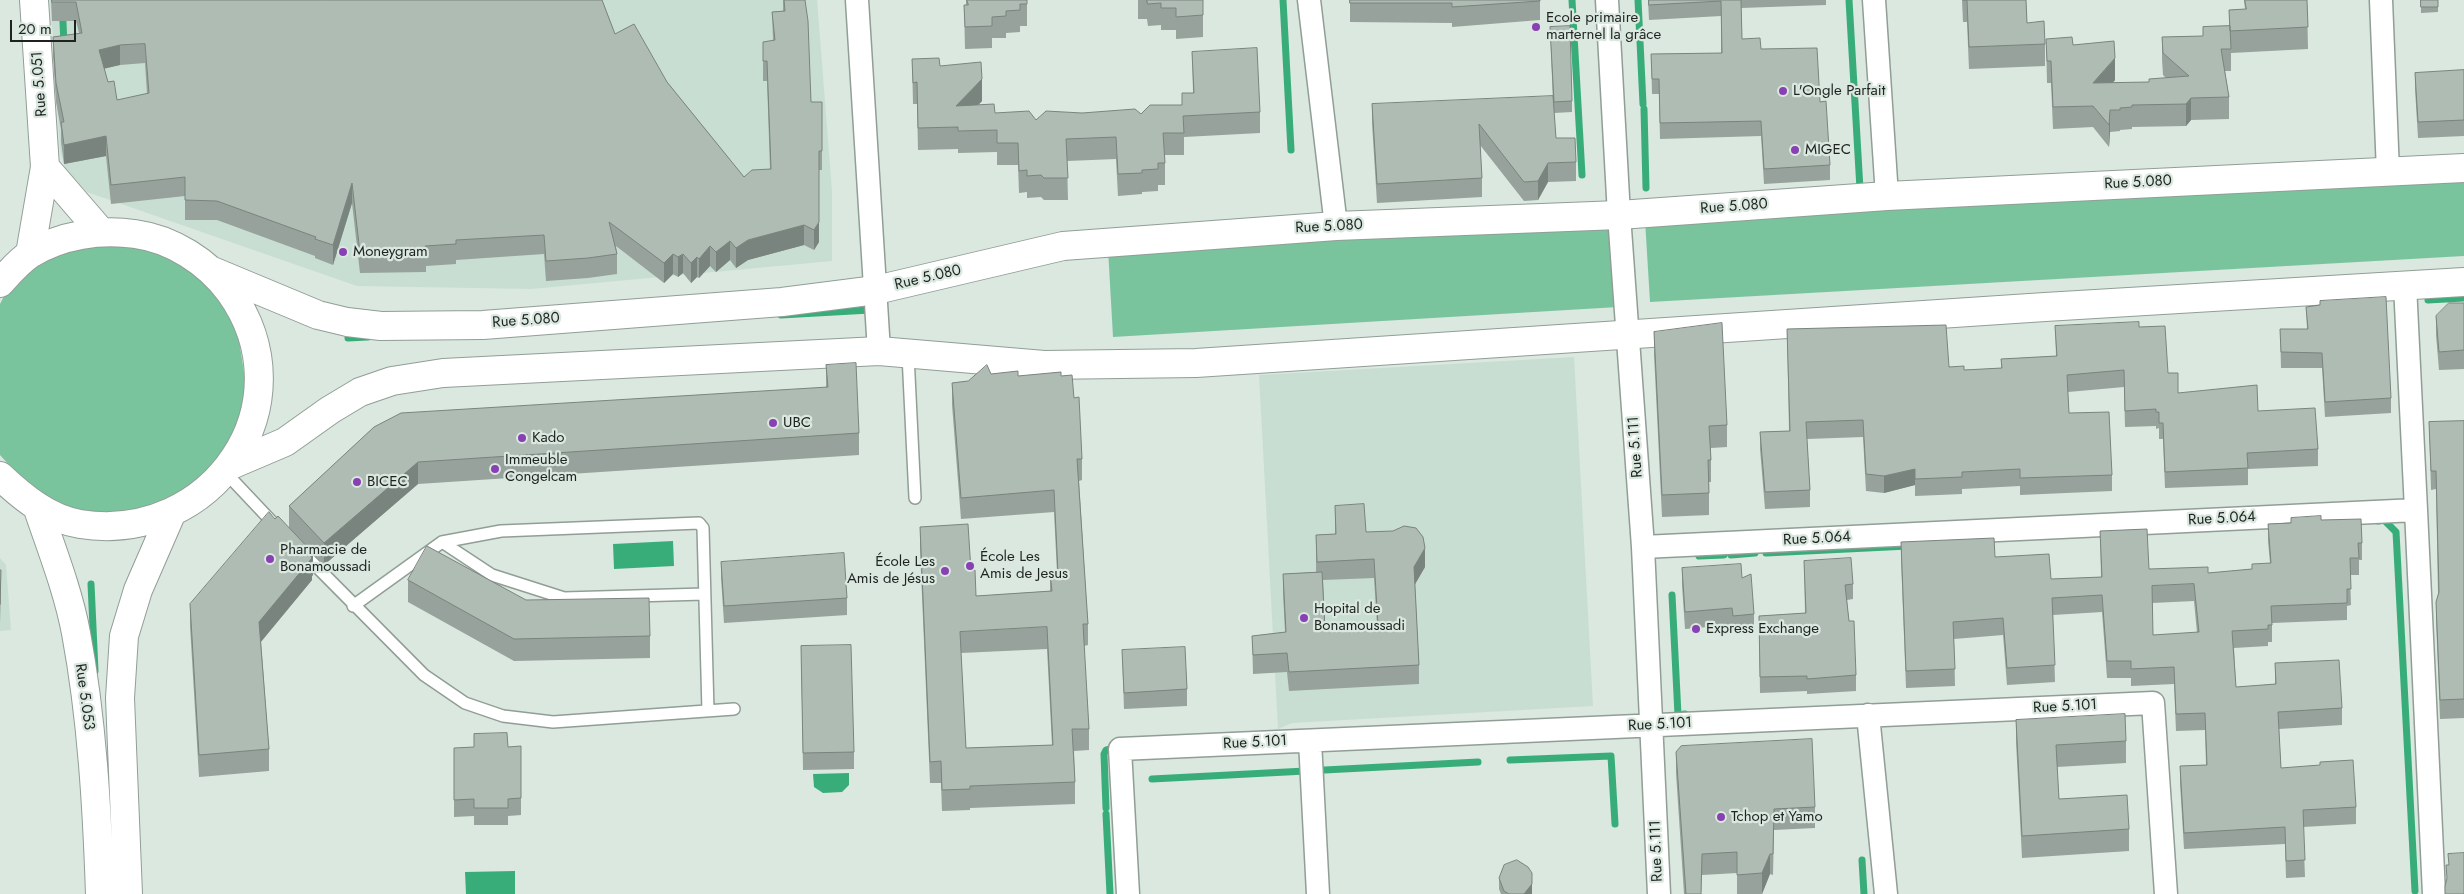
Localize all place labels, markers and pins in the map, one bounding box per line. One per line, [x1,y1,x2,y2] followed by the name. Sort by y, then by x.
[1546,9,1661,44] place label: Ecole primaire marternel la grâce
[1530,21,1542,33] marker: Ecole primaire marternel la grâce
[1793,82,1885,100] place label: L'Ongle Parfait
[1777,85,1789,97] marker: L'Ongle Parfait
[1805,141,1851,159] place label: MIGEC
[1789,144,1801,156] marker: MIGEC
[353,243,428,261] place label: Moneygram
[337,246,349,258] marker: Moneygram
[783,414,811,432] place label: UBC
[767,417,779,429] marker: UBC
[532,429,564,447] place label: Kado
[516,432,528,444] marker: Kado
[505,451,577,486] place label: Immeuble Congelcam
[489,463,501,475] marker: Immeuble Congelcam
[367,473,408,491] place label: BICEC
[351,476,363,488] marker: BICEC
[280,541,371,576] place label: Pharmacie de Bonamoussadi
[980,548,1068,583] place label: École Les Amis de Jesus
[264,553,276,565] marker: Pharmacie de Bonamoussadi
[847,553,935,588] place label: École Les Amis de Jésus
[964,560,976,572] marker: École Les Amis de Jesus
[939,565,951,577] marker: École Les Amis de Jésus
[1314,600,1405,635] place label: Hopital de Bonamoussadi
[1298,612,1310,624] marker: Hopital de Bonamoussadi
[1706,620,1819,638] place label: Express Exchange
[1690,623,1702,635] marker: Express Exchange
[1731,808,1823,826] place label: Tchop et Yamo
[1715,811,1727,823] marker: Tchop et Yamo

